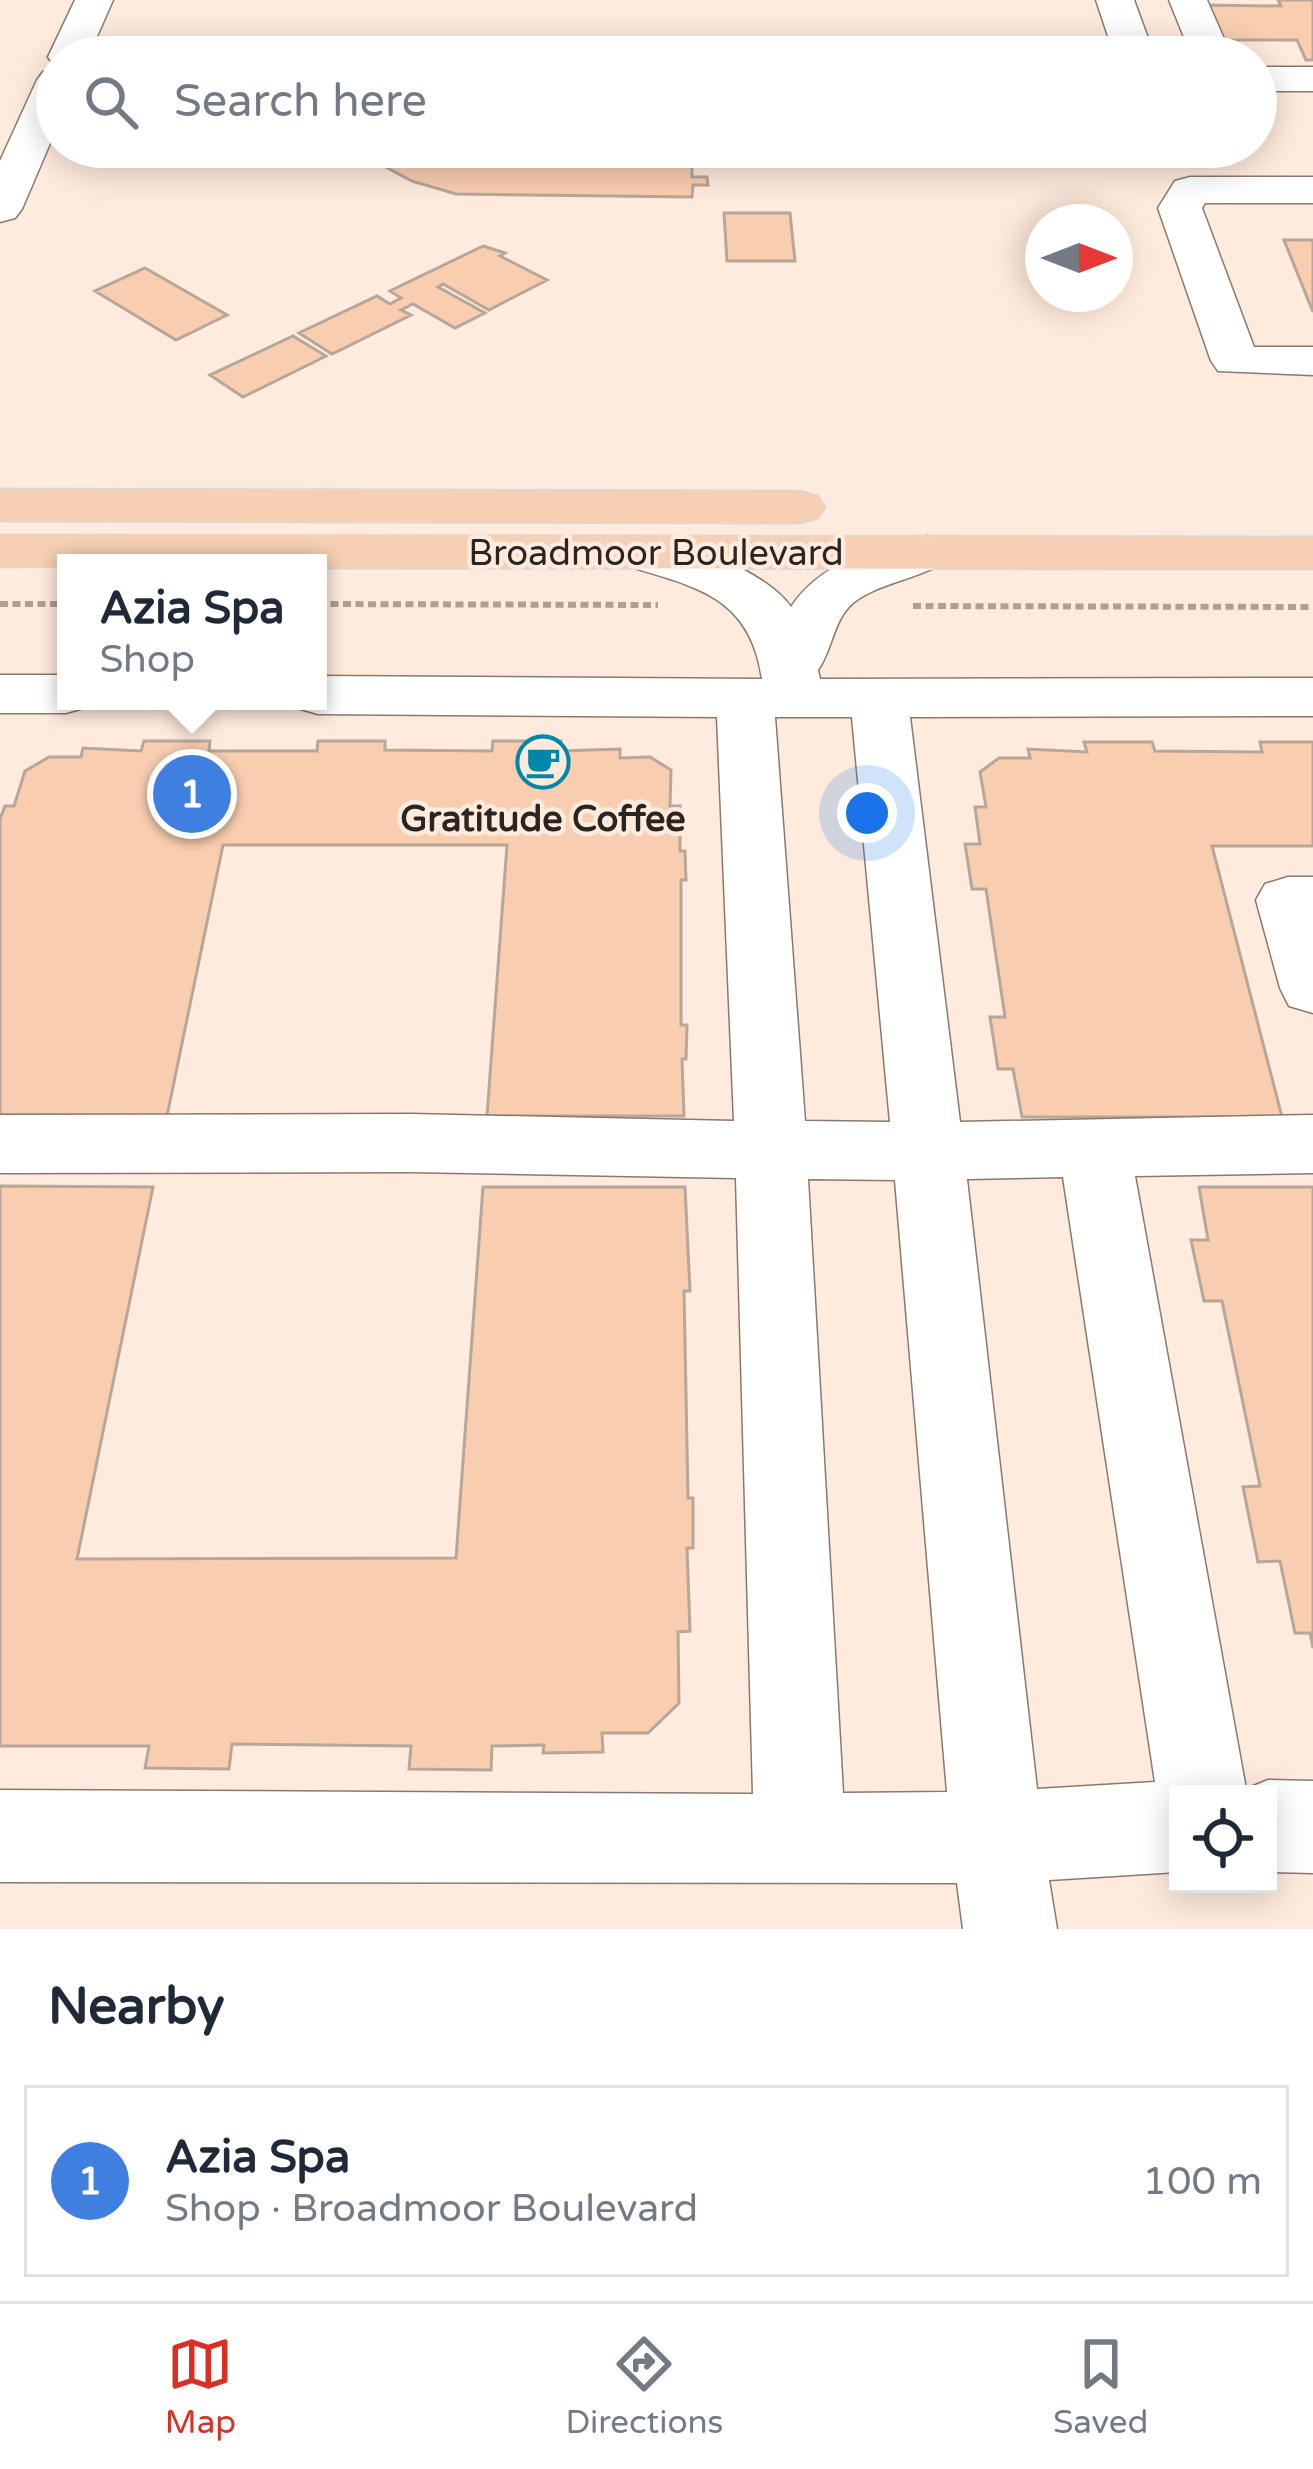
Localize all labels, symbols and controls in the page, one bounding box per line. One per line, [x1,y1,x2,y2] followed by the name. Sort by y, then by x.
[36,36,1277,168] search box
[78,69,144,135] icon: search
[174,75,427,129] text: Search here
[1025,204,1133,312] north arrow
[468,532,844,575] street label: Broadmoor Boulevard
[57,554,327,710] popup
[99,582,285,636] text: Azia Spa
[99,636,195,683] text: Shop
[515,734,571,790] cafe icon: Gratitude Coffee
[153,749,231,839] pin: 1
[837,783,897,843] your location
[400,798,686,841] place label: Gratitude Coffee
[1169,1785,1277,1893] map controls
[1169,1785,1277,1893] button: locate
[48,1976,225,2038] text: Nearby
[165,2131,350,2185] text: Azia Spa
[78,2158,102,2205] text: 1
[1143,2158,1262,2205] text: 100 m
[165,2185,698,2232] text: Shop · Broadmoor Boulevard
[165,2331,236,2442] tab: Map
[566,2331,723,2442] tab: Directions
[1053,2331,1148,2442] tab: Saved

